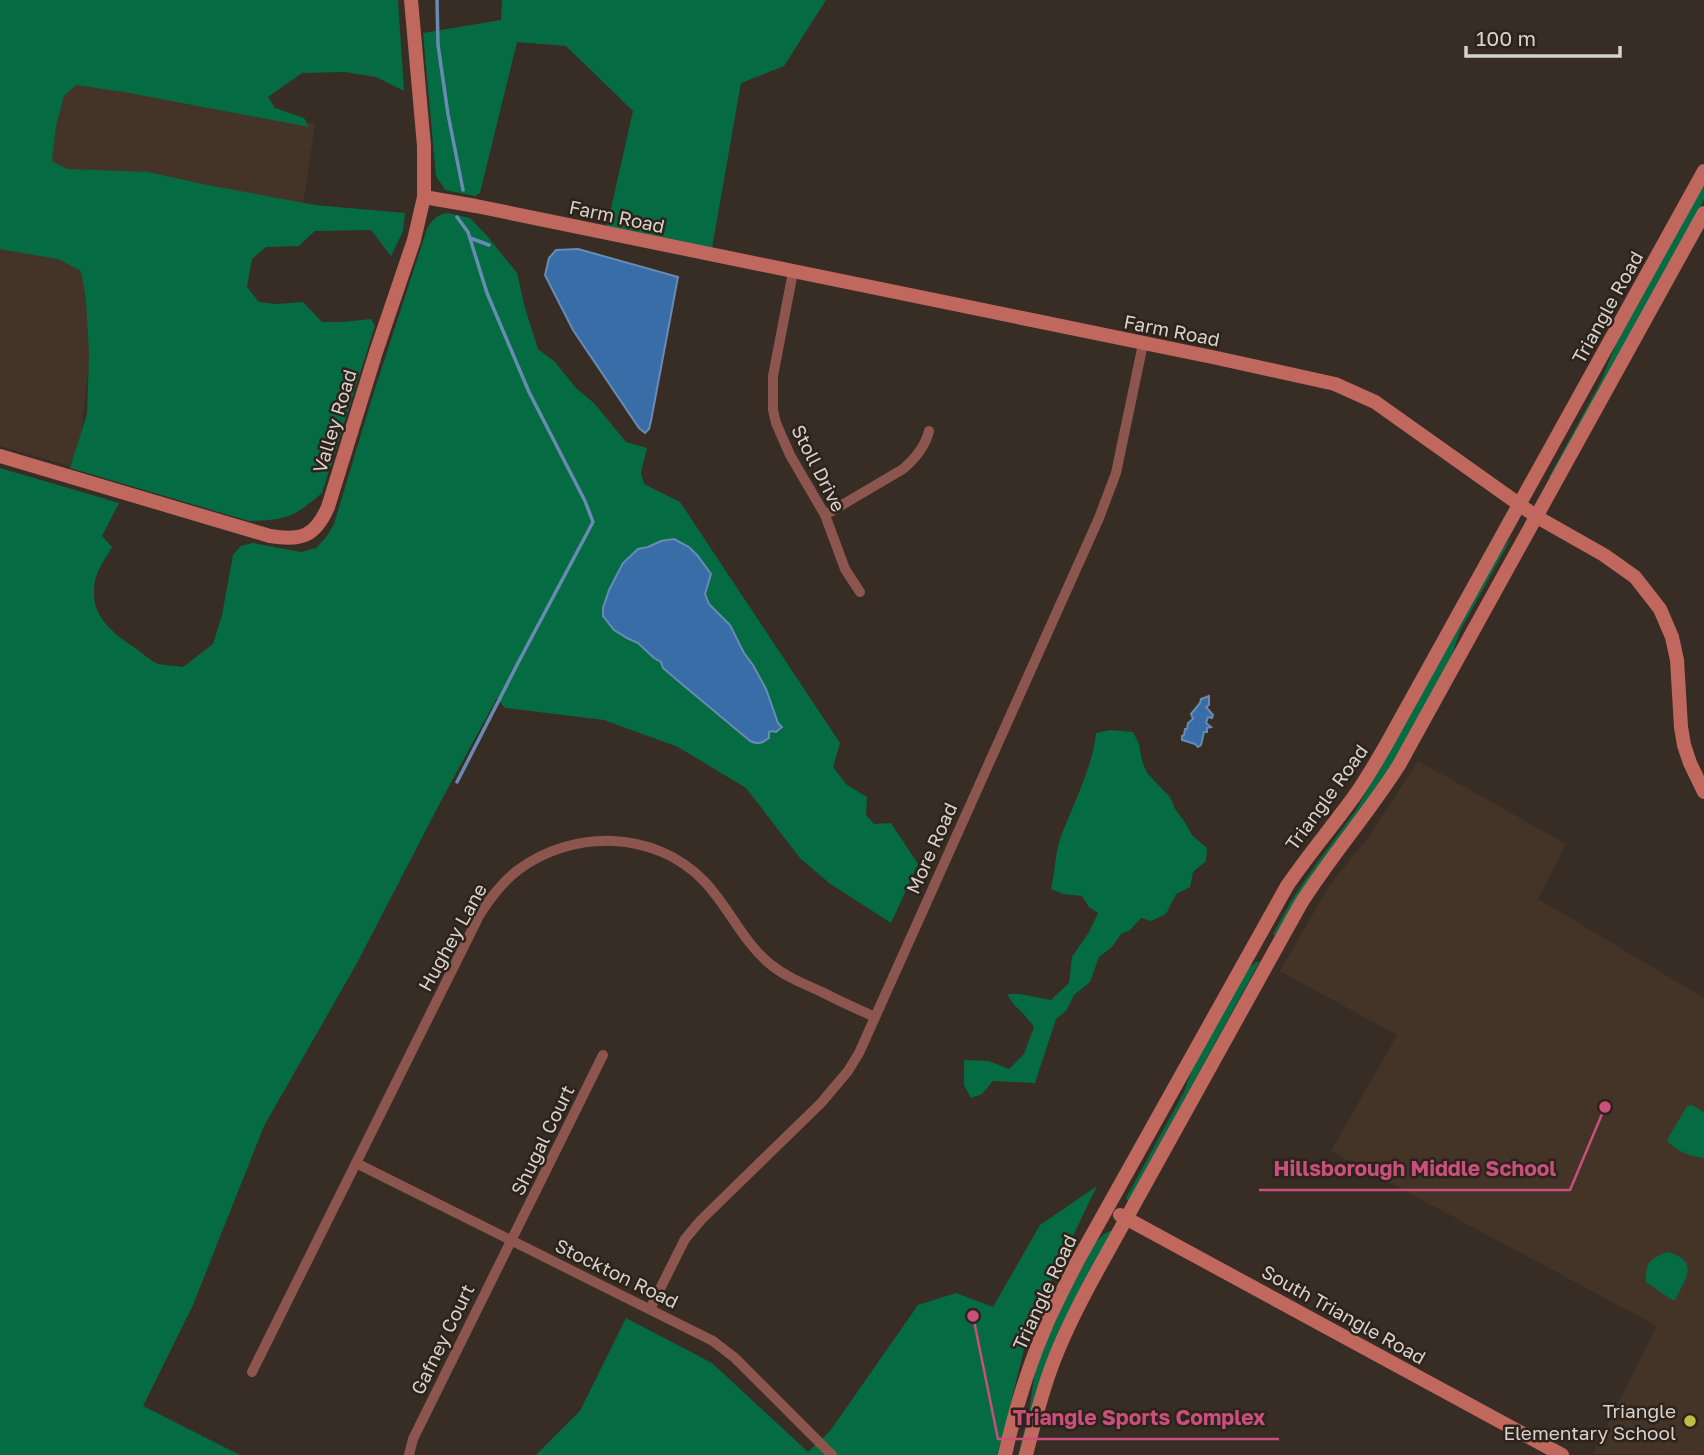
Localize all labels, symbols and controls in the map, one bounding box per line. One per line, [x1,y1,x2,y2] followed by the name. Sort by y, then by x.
[1466,14,1620,58] scale bar
[1476,25,1536,51] text: 100 m
[567,195,667,237] street label: Farm Road
[1567,247,1647,367] street label: Triangle Road
[1122,309,1222,351] street label: Farm Road
[307,367,361,475] street label: Valley Road
[787,421,851,515] street label: Stoll Drive
[1280,740,1372,854] street label: Triangle Road
[901,799,961,897] street label: More Road
[413,879,491,995] street label: Hughey Lane
[505,1081,579,1199] street label: Shugal Court
[1259,1148,1570,1190] callout: Hillsborough Middle School
[1274,1155,1556,1181] text: Hillsborough Middle School
[1007,1231,1081,1353] street label: Triangle Road
[552,1233,682,1313] street label: Stockton Road
[1258,1259,1430,1369] street label: South Triangle Road
[405,1280,479,1398] street label: Gafney Court
[998,1397,1279,1439] callout: Triangle Sports Complex
[1503,1399,1676,1444] place label: Triangle Elementary School
[1013,1404,1265,1430] text: Triangle Sports Complex
[1682,1413,1698,1429] marker: Triangle Elementary School

